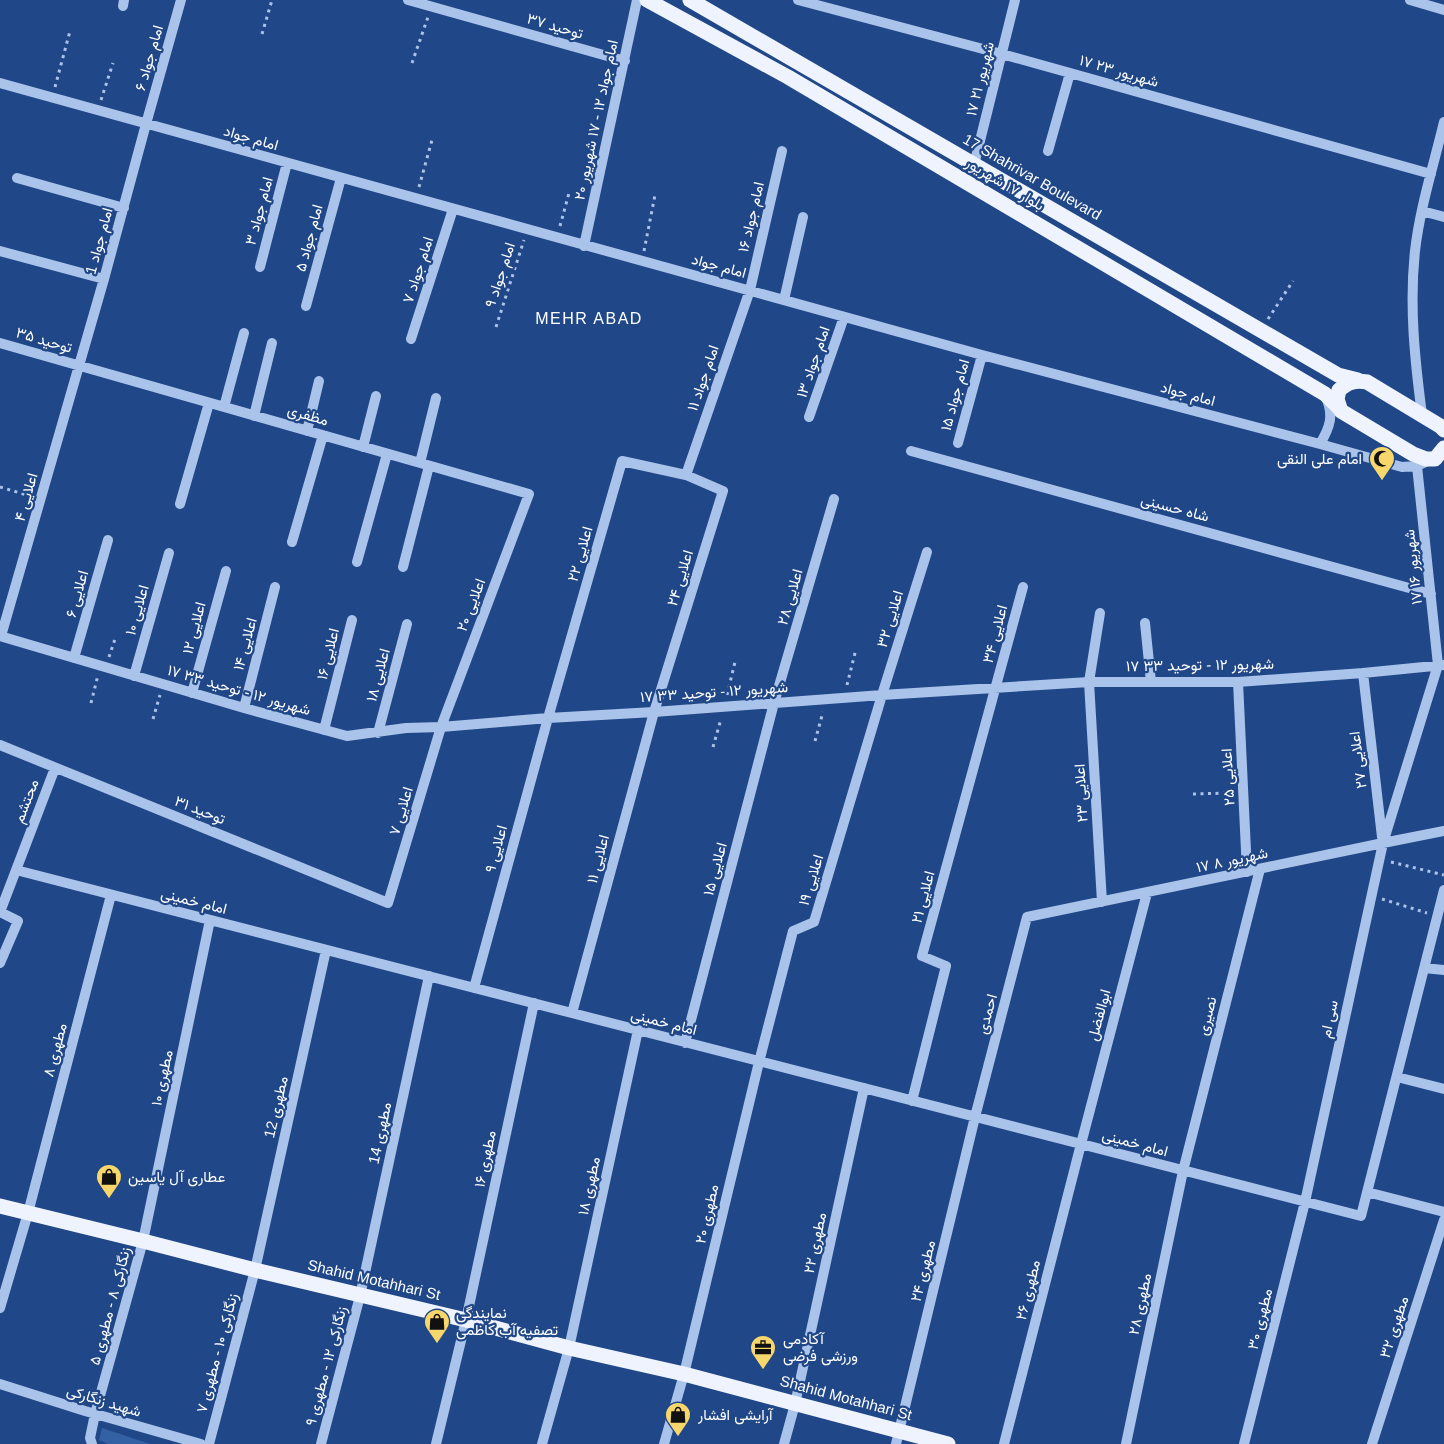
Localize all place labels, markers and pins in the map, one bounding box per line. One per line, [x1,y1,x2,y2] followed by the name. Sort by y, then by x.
[1367,444,1397,482] mosque icon: امام علی النقی
[1277,450,1362,469] place label: امام علی النقی
[94,1162,124,1200] shop icon: عطاری آل یاسین
[128,1168,225,1187] place label: عطاری آل یاسین
[456,1304,558,1340] place label: نمایندگی تصفیه آب کاظمی
[422,1307,452,1345] shop icon: نمایندگی تصفیه آب کاظمی
[783,1330,858,1366] place label: آکادمی ورزشی فرضی
[748,1333,778,1371] office icon: آکادمی ورزشی فرضی
[663,1400,693,1438] shop icon: آرایشی افشار
[697,1406,774,1425] place label: آرایشی افشار

